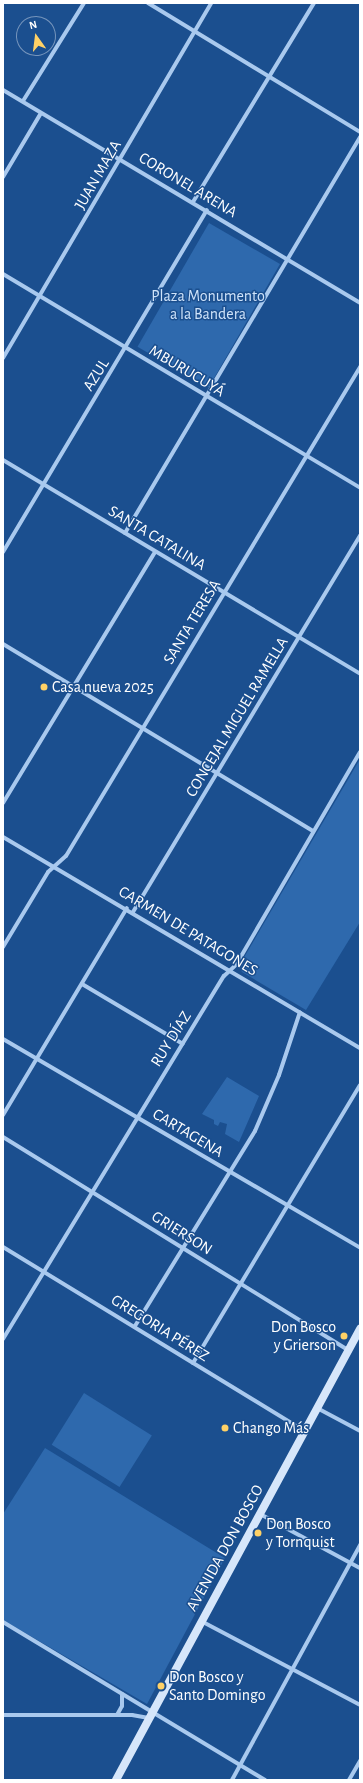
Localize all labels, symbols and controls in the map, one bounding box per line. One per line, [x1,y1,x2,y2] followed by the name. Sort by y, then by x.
[16,16,56,56] north arrow
[28,19,38,31] text: N
[70,137,126,213] street label: JUAN MAZA
[135,148,241,222] street label: CORONEL ARENA
[151,286,265,324] park label: Plaza Monumento a la Bandera
[146,341,228,401] street label: MBURUCUYÁ
[79,355,113,395] street label: AZUL
[105,501,209,575] street label: SANTA CATALINA
[159,576,225,668] street label: SANTA TERESA
[182,634,292,800] street label: CONCEJAL MIGUEL RAMELLA
[52,677,154,697] place label: Casa nueva 2025
[39,682,49,692] marker: Casa nueva 2025
[115,882,261,980] street label: CARMEN DE PATAGONES
[146,1008,196,1070] street label: RUY DÍAZ
[149,1104,227,1162] street label: CARTAGENA
[148,1207,216,1259] street label: GRIERSON
[107,1290,213,1366] street label: GREGORIA PÉREZ
[271,1317,336,1355] place label: Don Bosco y Grierson
[339,1331,349,1341] marker: Don Bosco y Grierson
[233,1418,309,1438] place label: Chango Más
[220,1423,230,1433] marker: Chango Más
[182,1481,268,1615] street label: AVENIDA DON BOSCO
[266,1514,335,1552] place label: Don Bosco y Tornquist
[253,1528,263,1538] marker: Don Bosco y Tornquist
[169,1667,266,1705] place label: Don Bosco y Santo Domingo
[156,1681,166,1691] marker: Don Bosco y Santo Domingo

